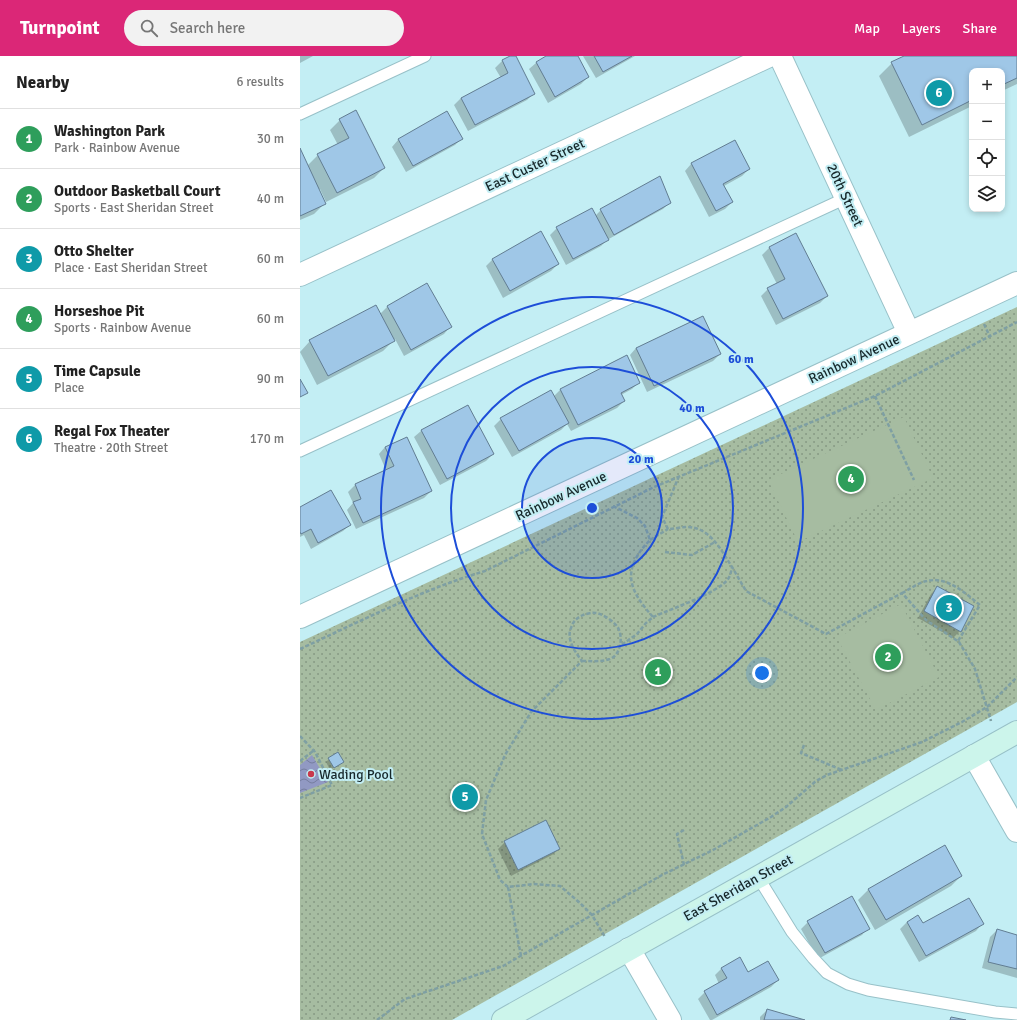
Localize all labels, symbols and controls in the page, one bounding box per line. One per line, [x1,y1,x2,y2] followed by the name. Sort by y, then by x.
[124,10,404,46] search box
[20,16,100,40] text: Turnpoint
[138,17,160,39] icon: search
[170,19,245,37] text: Search here
[854,20,880,37] text: Map
[902,20,941,37] text: Layers
[963,20,997,37] text: Share
[969,68,1005,212] map controls
[969,68,1005,104] button: +
[16,72,69,93] text: Nearby
[236,74,284,90] text: 6 results
[926,78,952,108] pin: 6
[969,104,1005,140] button: −
[54,122,165,140] text: Washington Park
[25,131,33,147] text: 1
[257,131,284,147] text: 30 m
[483,135,587,195] street label: East Custer Street
[54,140,180,156] text: Park · Rainbow Avenue
[969,140,1005,176] button: locate
[823,161,867,229] street label: 20th Street
[969,176,1005,212] button: layers
[54,182,221,200] text: Outdoor Basketball Court
[25,191,33,207] text: 2
[257,191,284,207] text: 40 m
[54,200,213,216] text: Sports · East Sheridan Street
[54,242,134,260] text: Otto Shelter
[25,251,33,267] text: 3
[257,251,284,267] text: 60 m
[54,260,208,276] text: Place · East Sheridan Street
[54,302,144,320] text: Horseshoe Pit
[25,311,33,327] text: 4
[257,311,284,327] text: 60 m
[54,320,191,336] text: Sports · Rainbow Avenue
[806,331,902,387] street label: Rainbow Avenue
[728,352,754,367] text: 60 m
[54,362,141,380] text: Time Capsule
[25,371,33,387] text: 5
[257,371,284,387] text: 90 m
[54,380,84,396] text: Place
[679,401,705,416] text: 40 m
[54,422,170,440] text: Regal Fox Theater
[25,431,33,447] text: 6
[250,431,284,447] text: 170 m
[54,440,168,456] text: Theatre · 20th Street
[628,452,654,467] text: 20 m
[838,464,864,494] pin: 4
[513,468,609,524] street label: Rainbow Avenue
[585,501,599,515] centre of rings
[936,593,962,623] pin: 3
[875,642,901,672] pin: 2
[645,657,671,687] pin: 1
[752,663,772,683] your location
[319,766,393,783] place label: Wading Pool
[306,769,316,779] marker: Wading Pool
[452,782,478,812] pin: 5
[680,851,796,925] street label: East Sheridan Street

